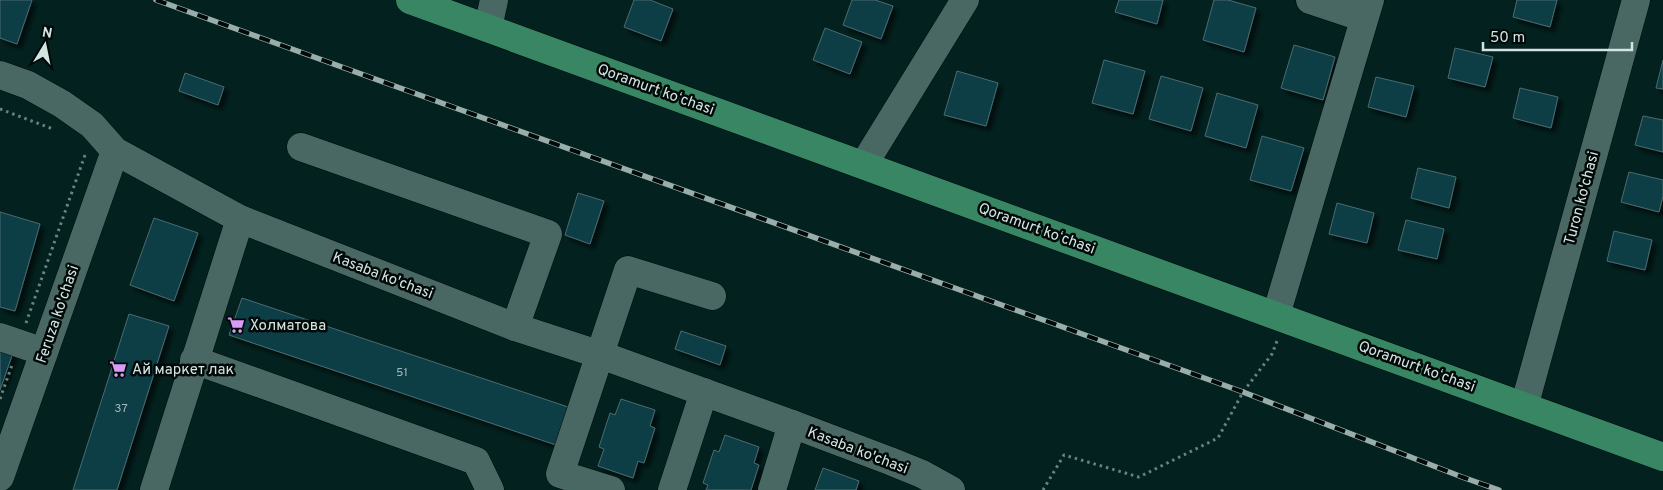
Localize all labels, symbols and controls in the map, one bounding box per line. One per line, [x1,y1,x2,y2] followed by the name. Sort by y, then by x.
[20,20,70,70] north arrow
[1483,20,1632,52] scale bar
[41,24,53,43] text: N
[1490,29,1525,48] text: 50 m
[594,60,717,120] street label: Qoramurt koʻchasi
[1561,149,1604,247] street label: Turon ko'chasi
[975,199,1098,259] street label: Qoramurt koʻchasi
[329,248,435,304] street label: Kasaba ko'chasi
[33,263,84,366] street label: Feruza ko'chasi
[226,315,246,335] supermarket icon: Холматова
[250,317,326,336] place label: Холматова
[1355,337,1478,397] street label: Qoramurt koʻchasi
[108,359,128,379] supermarket icon: Ай маркет лак
[132,361,234,380] place label: Ай маркет лак
[396,365,408,381] house number: 51
[114,401,128,417] house number: 37
[804,423,910,479] street label: Kasaba ko'chasi

